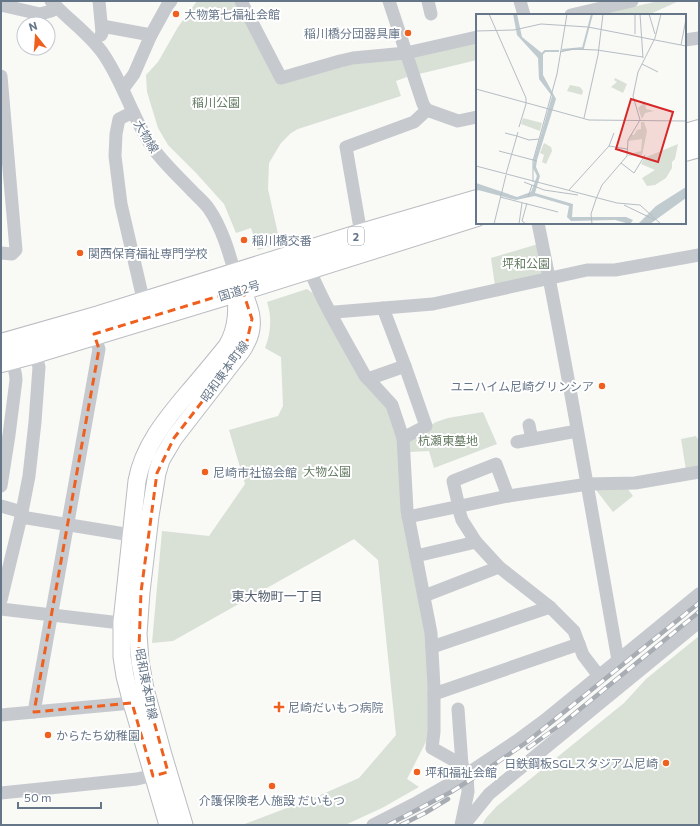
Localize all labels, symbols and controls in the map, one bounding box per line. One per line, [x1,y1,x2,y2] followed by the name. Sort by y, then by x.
[184,7,280,21] place label: 大物第七福祉会館
[171,9,181,19] marker: 大物第七福祉会館
[476,14,686,224] inset map
[16,16,56,56] north arrow
[27,19,39,33] text: N
[304,26,400,40] place label: 稲川橋分団器具庫
[403,28,413,38] marker: 稲川橋分団器具庫
[192,95,240,109] park label: 稲川公園
[132,117,162,155] street label: 大物線
[348,227,364,245] road number: 2
[252,233,312,247] place label: 稲川橋交番
[239,235,249,245] marker: 稲川橋交番
[88,246,208,260] place label: 関西保育福祉専門学校
[75,248,85,258] marker: 関西保育福祉専門学校
[502,256,550,270] park label: 坪和公園
[217,277,261,303] street label: 国道2号
[197,338,251,404] street label: 昭和東本町線
[450,379,594,393] place label: ユニハイム尼崎グリンシア
[597,381,607,391] marker: ユニハイム尼崎グリンシア
[418,433,478,447] park label: 杭瀬東墓地
[303,464,351,478] park label: 大物公園
[213,465,297,479] place label: 尼崎市社協会館
[200,467,210,477] marker: 尼崎市社協会館
[231,588,323,604] district label: 東大物町一丁目
[133,647,161,721] street label: 昭和東本町線
[288,700,384,714] place label: 尼崎だいもつ病院
[273,701,285,713] marker: 尼崎だいもつ病院
[56,728,140,742] place label: からたち幼稚園
[43,730,53,740] marker: からたち幼稚園
[504,756,658,770] place label: 日鉄鋼板SGLスタジアム尼崎
[661,758,671,768] marker: 日鉄鋼板SGLスタジアム尼崎
[425,765,497,779] place label: 坪和福祉会館
[412,767,422,777] marker: 坪和福祉会館
[267,781,277,791] marker: 介護保険老人施設 だいもつ
[18,784,101,810] scale bar
[24,790,52,804] text: 50 m
[199,793,345,807] place label: 介護保険老人施設 だいもつ

